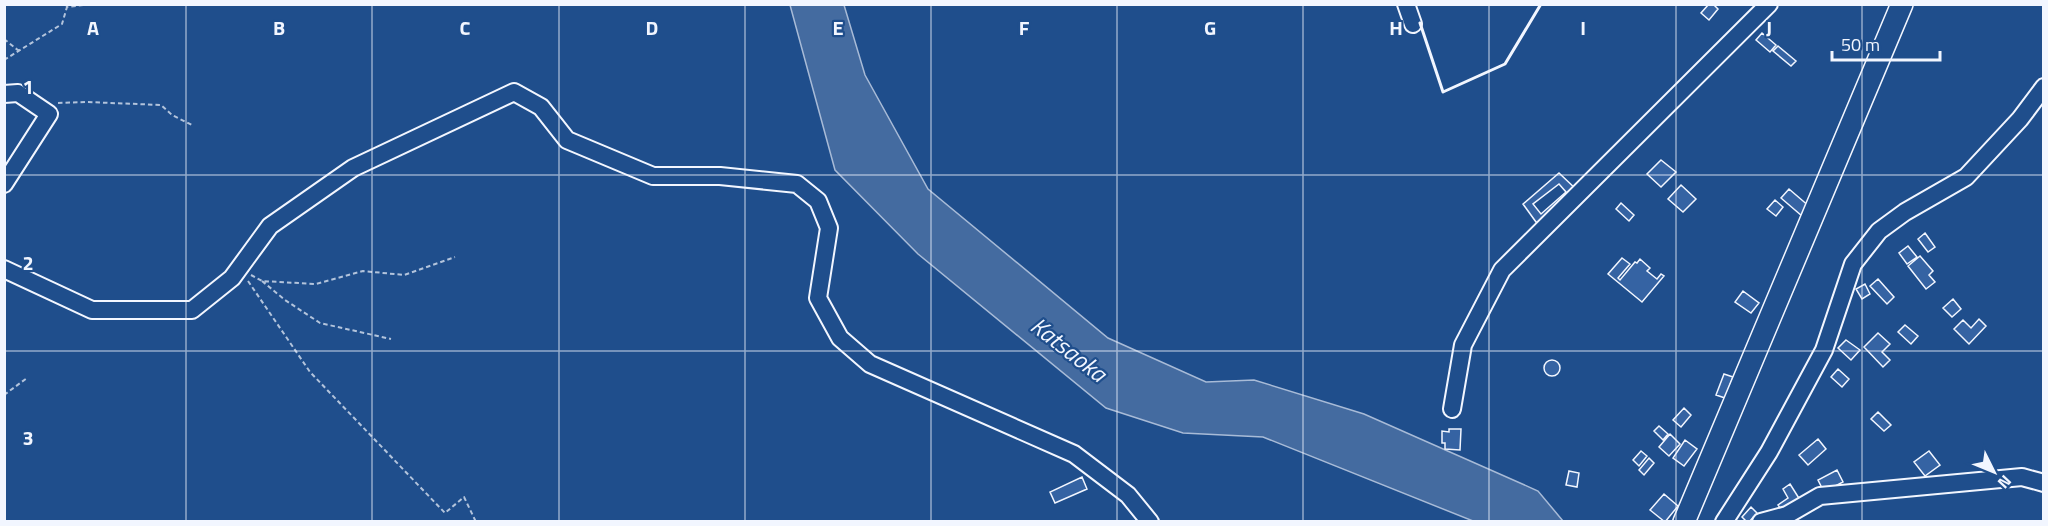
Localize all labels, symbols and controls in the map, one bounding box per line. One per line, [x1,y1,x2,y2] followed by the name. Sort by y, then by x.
[87,12,99,43] text: A
[273,12,285,43] text: B
[460,12,471,43] text: C
[646,12,658,43] text: D
[832,12,844,43] text: E
[1019,12,1030,43] text: F
[1204,12,1216,43] text: G
[1389,12,1403,43] text: H
[1580,12,1586,43] text: I
[1766,12,1772,43] text: J
[1832,24,1940,62] scale bar
[1841,31,1880,58] text: 50 m
[22,71,34,102] text: 1
[22,247,34,278] text: 2
[1023,308,1116,392] water label: Katsaoka
[22,422,34,453] text: 3
[1964,442,2024,502] north arrow
[1992,470,2018,494] text: N

